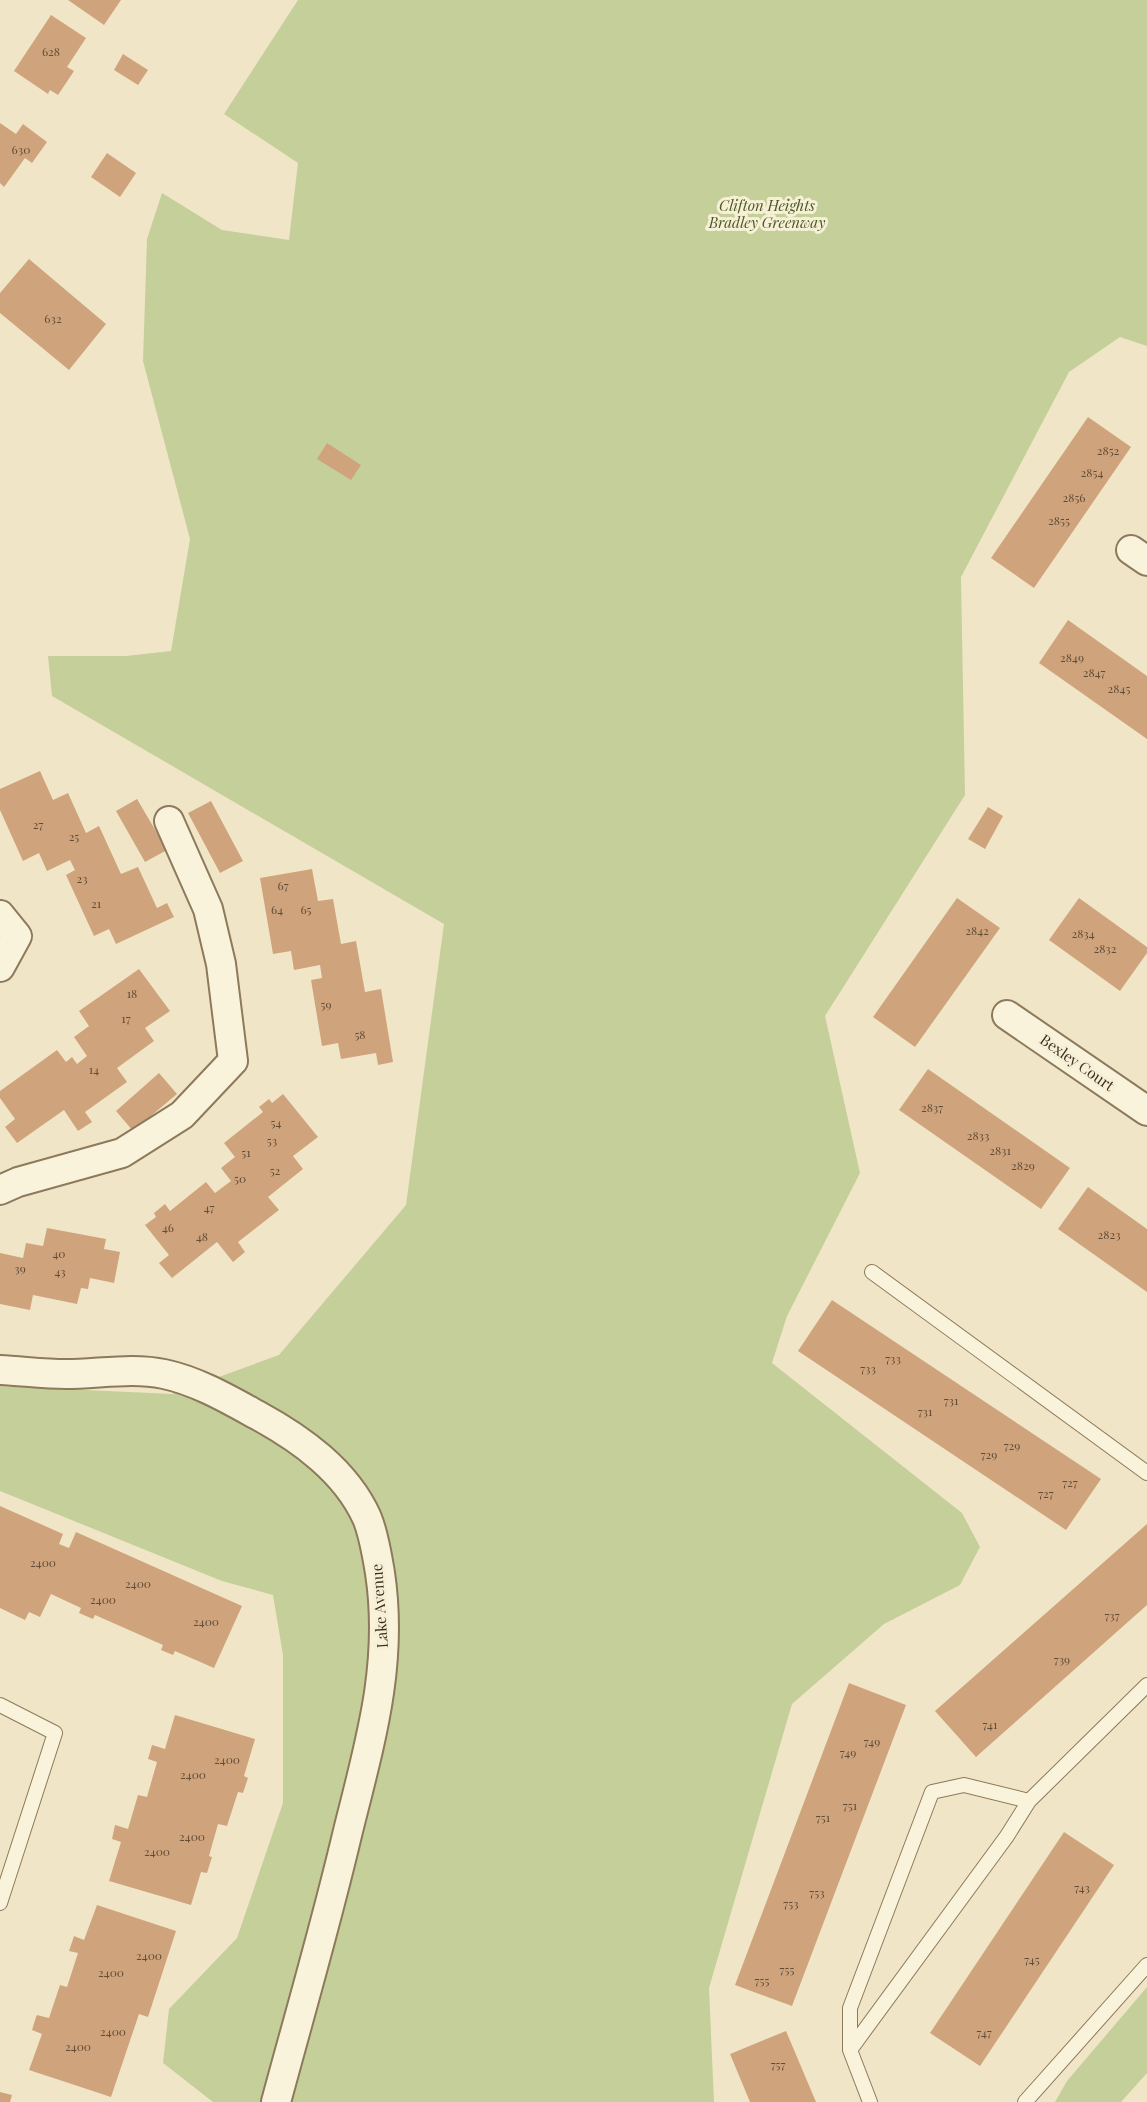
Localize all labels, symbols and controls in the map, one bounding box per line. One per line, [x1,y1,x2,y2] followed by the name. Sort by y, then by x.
[42,43,60,59] house number: 628
[12,141,30,157] house number: 630
[708,195,825,232] park label: Clifton Heights Bradley Greenway
[44,310,62,326] house number: 632
[1097,442,1120,458] house number: 2852
[1081,464,1104,480] house number: 2854
[1062,489,1086,505] house number: 2856
[1048,512,1070,528] house number: 2855
[1060,649,1084,665] house number: 2849
[1083,664,1105,680] house number: 2847
[1108,680,1130,696] house number: 2845
[33,816,43,832] house number: 27
[69,828,79,844] house number: 25
[76,870,88,886] house number: 23
[277,877,289,893] house number: 67
[91,895,102,911] house number: 21
[271,901,283,917] house number: 64
[300,901,312,917] house number: 65
[965,922,989,938] house number: 2842
[1071,925,1095,941] house number: 2834
[1093,940,1117,956] house number: 2832
[127,985,137,1001] house number: 18
[320,996,332,1012] house number: 59
[121,1010,131,1026] house number: 17
[354,1026,366,1042] house number: 58
[1037,1029,1119,1095] street label: Bexley Court
[89,1061,99,1077] house number: 14
[921,1099,943,1115] house number: 2837
[271,1114,282,1130] house number: 54
[967,1127,989,1143] house number: 2833
[267,1132,277,1148] house number: 53
[989,1142,1011,1158] house number: 2831
[241,1144,251,1160] house number: 51
[1011,1157,1035,1173] house number: 2829
[270,1162,281,1178] house number: 52
[234,1170,246,1186] house number: 50
[204,1199,214,1215] house number: 47
[162,1219,174,1235] house number: 46
[1097,1226,1121,1242] house number: 2823
[196,1228,208,1244] house number: 48
[52,1245,66,1261] house number: 40
[14,1260,26,1276] house number: 39
[54,1263,66,1279] house number: 43
[885,1350,901,1366] house number: 733
[860,1360,876,1376] house number: 733
[944,1392,959,1408] house number: 731
[918,1403,933,1419] house number: 731
[1004,1437,1020,1453] house number: 729
[981,1446,997,1462] house number: 729
[1062,1474,1078,1490] house number: 727
[1038,1485,1054,1501] house number: 727
[30,1554,56,1570] house number: 2400
[366,1563,392,1649] street label: Lake Avenue
[125,1575,151,1591] house number: 2400
[90,1591,116,1607] house number: 2400
[1104,1607,1120,1623] house number: 737
[193,1613,219,1629] house number: 2400
[1054,1651,1070,1667] house number: 739
[983,1716,998,1732] house number: 741
[864,1733,880,1749] house number: 749
[840,1744,856,1760] house number: 749
[214,1751,240,1767] house number: 2400
[180,1766,206,1782] house number: 2400
[843,1797,858,1813] house number: 751
[816,1809,831,1825] house number: 751
[179,1828,205,1844] house number: 2400
[144,1843,170,1859] house number: 2400
[1074,1879,1090,1895] house number: 743
[809,1884,825,1900] house number: 753
[783,1895,799,1911] house number: 753
[136,1947,162,1963] house number: 2400
[1024,1951,1040,1967] house number: 745
[780,1961,794,1977] house number: 755
[98,1964,124,1980] house number: 2400
[755,1972,769,1988] house number: 755
[100,2023,126,2039] house number: 2400
[976,2024,992,2040] house number: 747
[65,2038,91,2054] house number: 2400
[771,2056,785,2072] house number: 757

